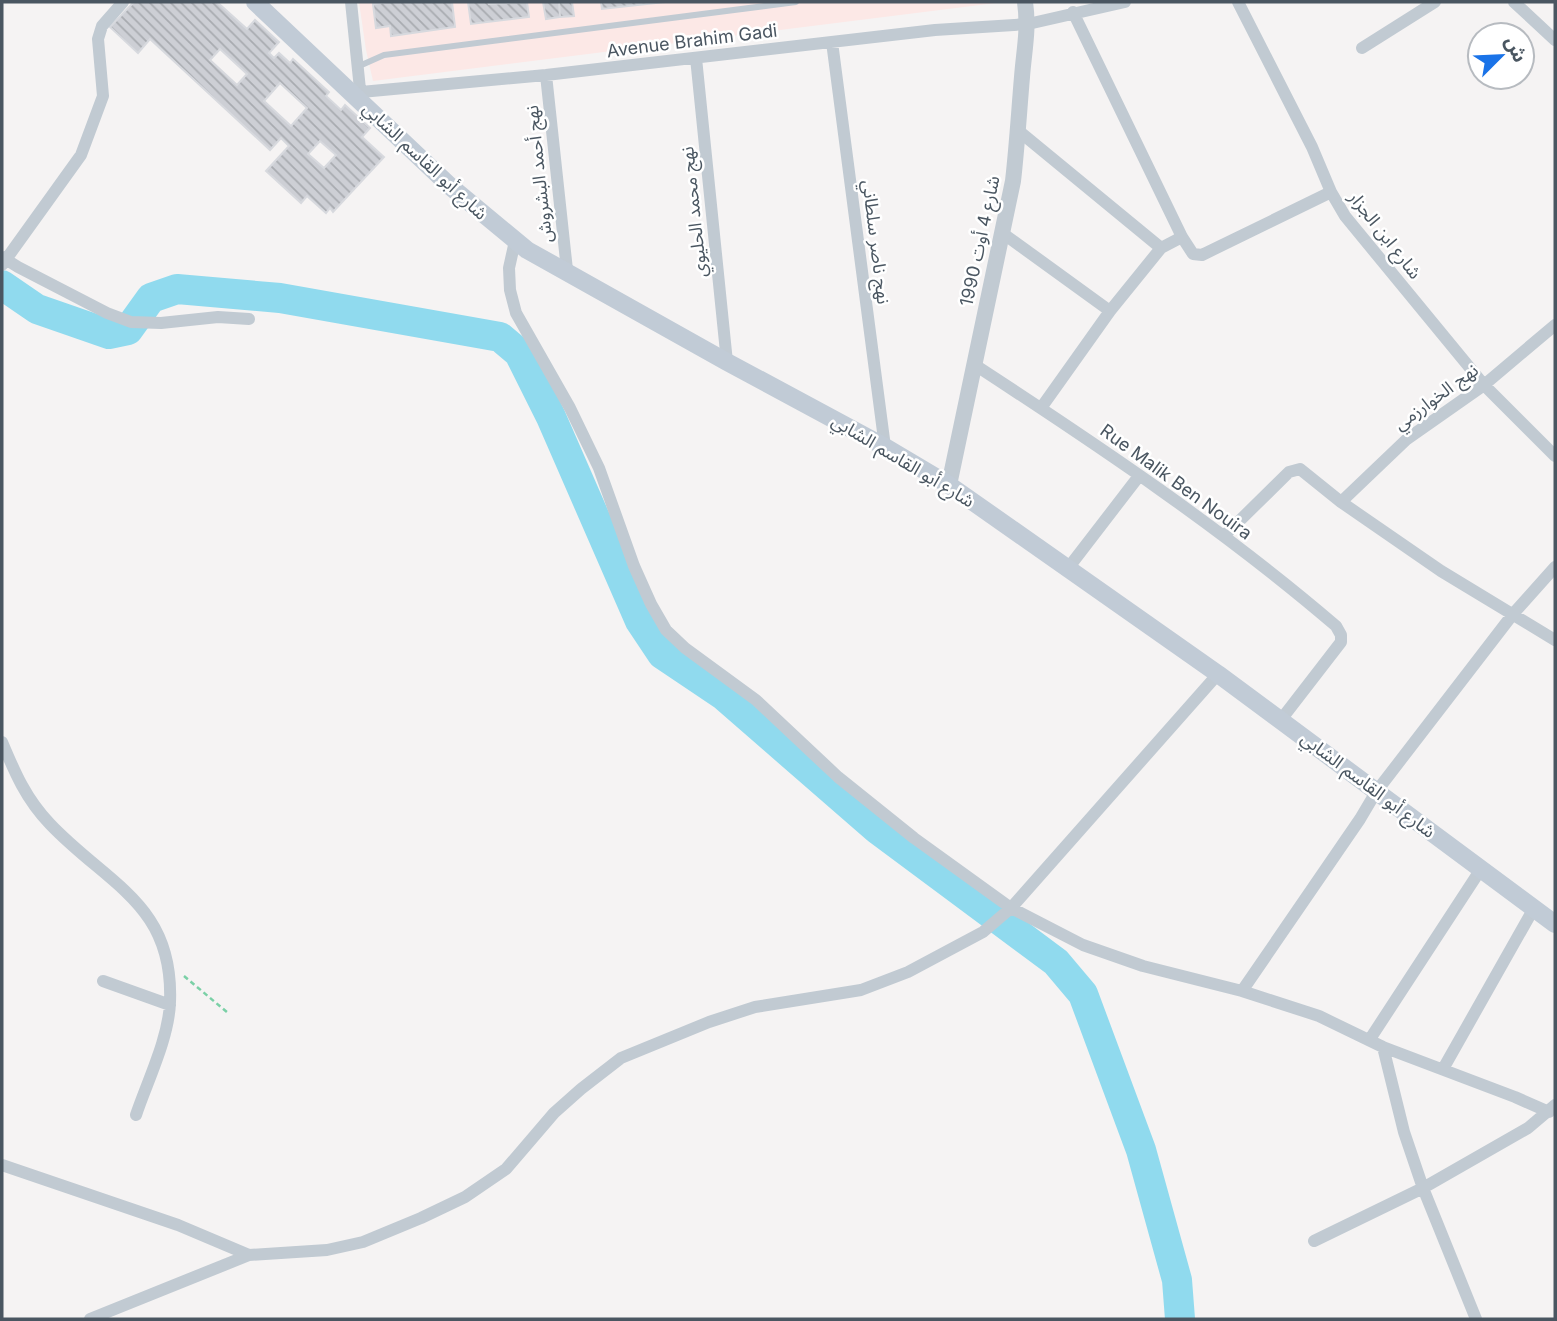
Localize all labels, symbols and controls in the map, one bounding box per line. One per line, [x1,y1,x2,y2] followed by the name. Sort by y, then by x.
[605,20,778,61] street label: Avenue Brahim Gadi
[1466,21,1536,91] north arrow
[1500,33,1532,66] text: ش
[356,97,492,227] street label: شارع أبو القاسم الشابي
[521,104,559,244] street label: نهج أحمد البشروش
[676,145,714,278] street label: نهج محمد الحليوي
[955,174,1008,309] street label: شارع 4 أوت 1990
[855,179,895,306] street label: نهج ناصر سلطاني
[1341,186,1426,285] street label: شارع ابن الجزار
[1389,359,1484,437] street label: نهج الخوارزمي
[826,409,979,515] street label: شارع أبو القاسم الشابي
[1096,420,1256,544] street label: Rue Malik Ben Nouira
[1295,727,1440,845] street label: شارع أبو القاسم الشابي

